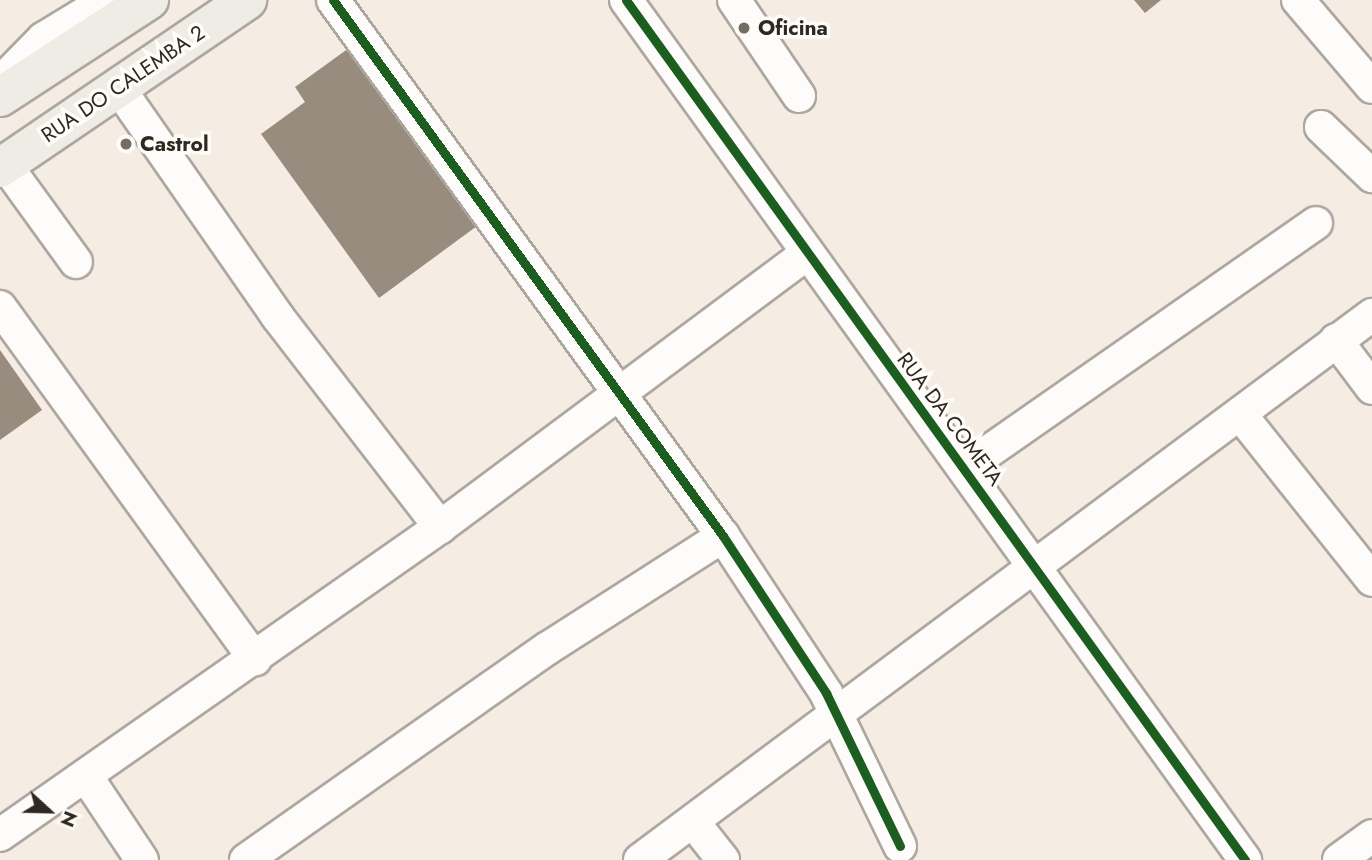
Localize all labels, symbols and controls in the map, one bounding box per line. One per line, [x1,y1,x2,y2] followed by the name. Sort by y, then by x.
[758,15,828,41] place label: Oficina
[36,20,210,148] street label: RUA DO CALEMBA 2
[736,20,752,36] marker: Oficina
[140,131,209,157] place label: Castrol
[118,136,134,152] marker: Castrol
[892,348,1008,490] street label: RUA DA COMETA
[14,776,84,846] north arrow
[54,807,84,831] text: N

